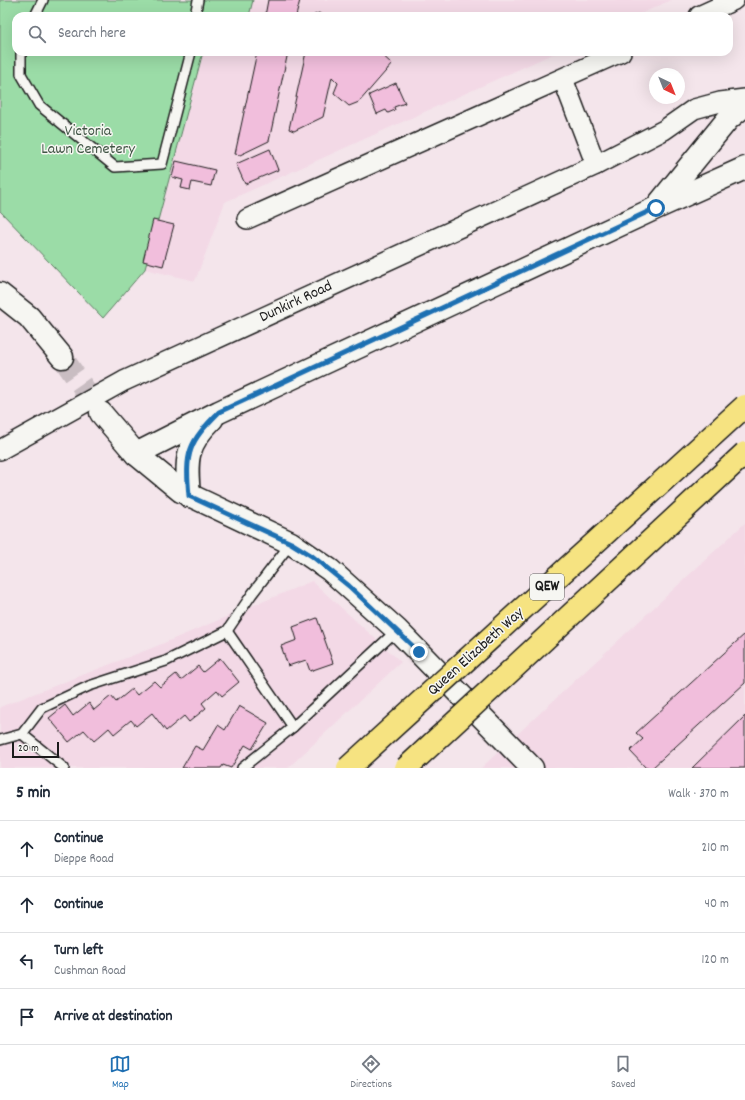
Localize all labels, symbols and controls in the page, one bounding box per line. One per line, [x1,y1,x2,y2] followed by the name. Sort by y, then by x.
[12,12,733,56] search box
[26,23,48,45] icon: search
[58,23,126,45] text: Search here
[649,68,685,104] north arrow
[41,120,135,161] park label: Victoria Lawn Cemetery
[647,199,665,217] route start
[256,275,336,329] street label: Dunkirk Road
[530,574,564,600] road number: QEW
[423,602,530,702] street label: Queen Elizabeth Way
[410,643,428,661] route end
[12,740,59,759] scale bar
[18,741,39,757] text: 20 m
[16,782,50,806] text: 5 min
[668,785,729,804] text: Walk · 370 m
[54,828,103,850] text: Continue
[16,838,38,860] icon: ahead
[701,839,729,858] text: 210 m
[54,850,114,869] text: Dieppe Road
[16,894,38,916] icon: ahead
[54,894,103,916] text: Continue
[705,895,729,914] text: 40 m
[54,940,103,962] text: Turn left
[16,950,38,972] icon: left
[701,951,729,970] text: 120 m
[54,962,126,981] text: Cushman Road
[16,1006,38,1028] icon: arrive
[54,1006,172,1028] text: Arrive at destination
[109,1053,131,1093] tab: Map
[350,1053,392,1093] tab: Directions
[611,1053,636,1093] tab: Saved

